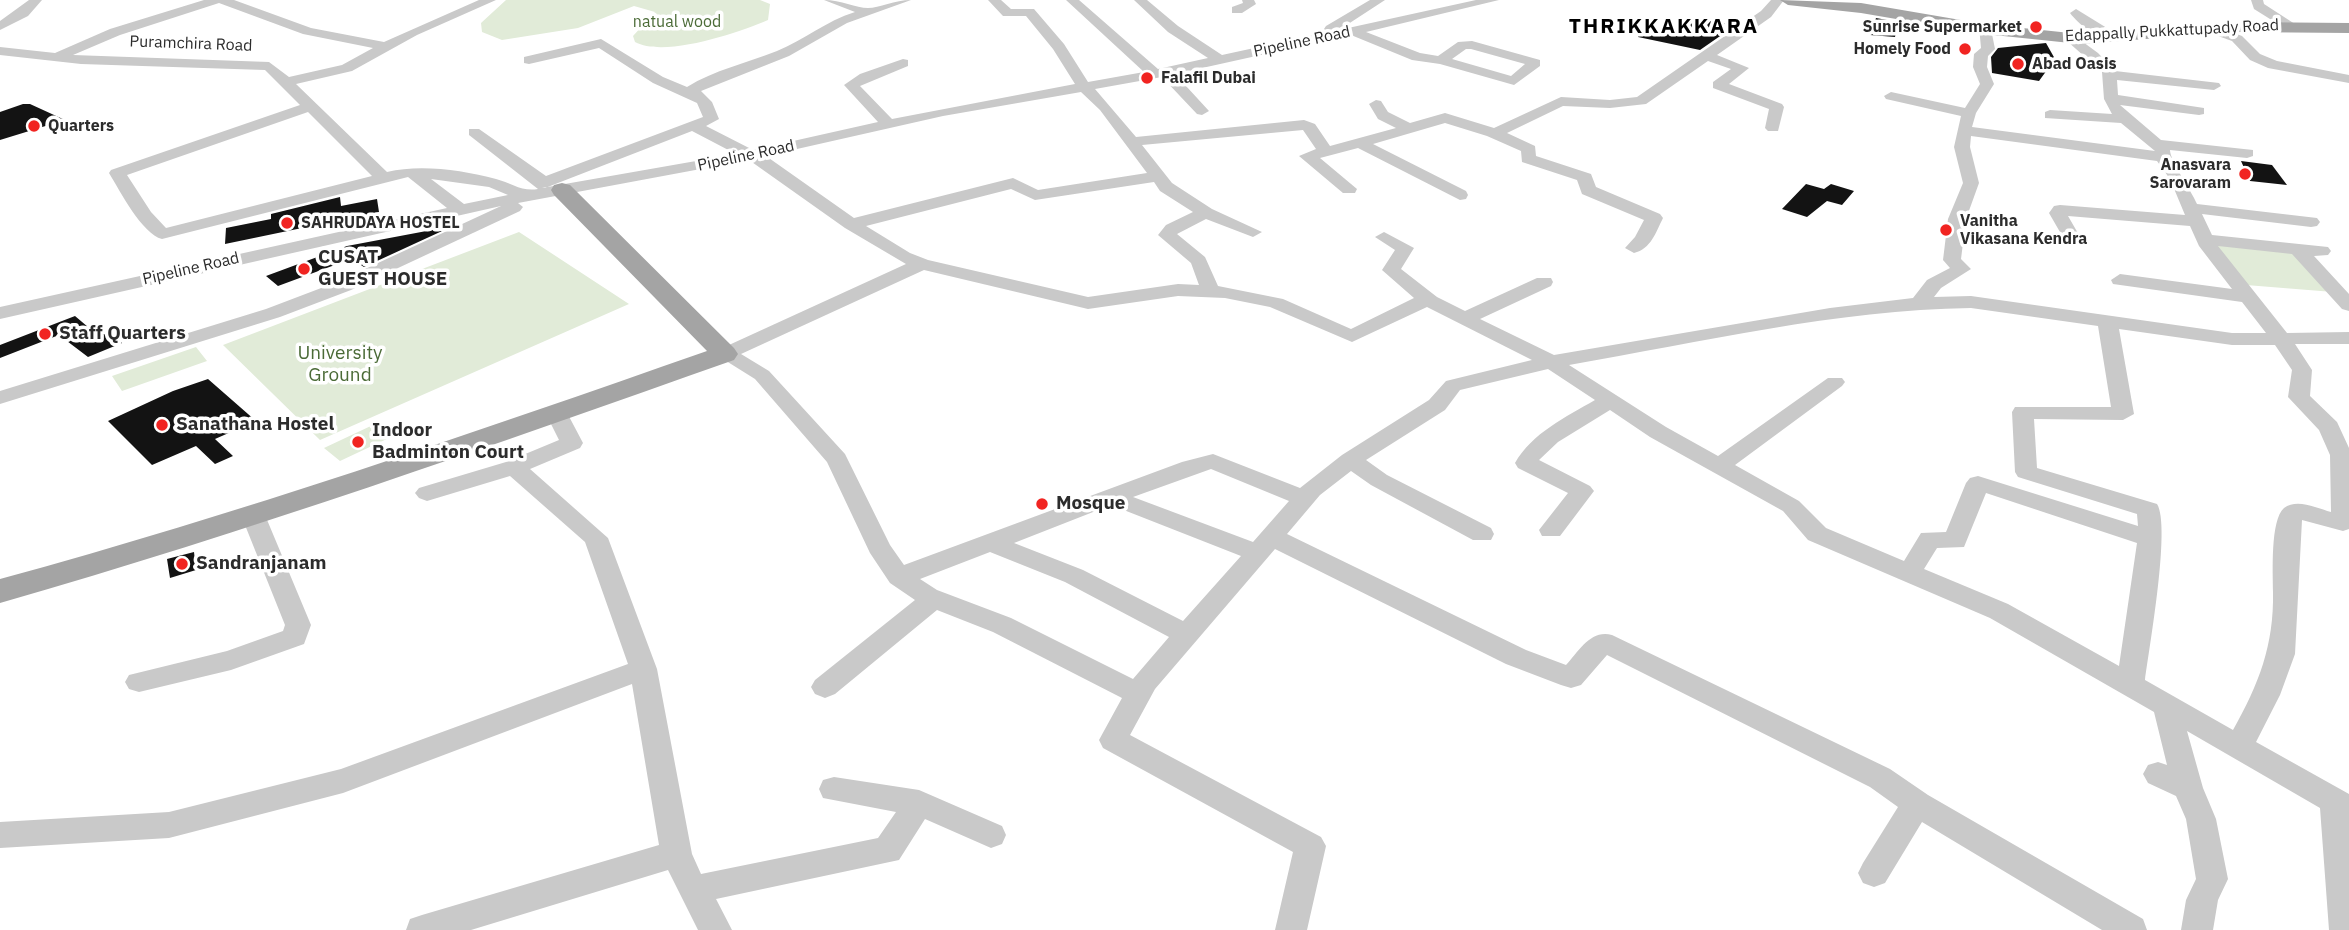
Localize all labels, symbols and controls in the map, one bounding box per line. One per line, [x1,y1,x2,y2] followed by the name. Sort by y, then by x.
[633,12,721,32] park label: natual wood
[1570,14,1758,40] district label: THRIKKAKKARA
[2065,16,2279,46] street label: Edappally Pukkattupady Road
[1863,17,2022,37] place label: Sunrise Supermarket
[2028,19,2044,35] marker: Sunrise Supermarket
[1252,22,1352,62] street label: Pipeline Road
[129,32,253,56] street label: Puramchira Road
[1853,39,1951,59] place label: Homely Food
[1957,41,1973,57] marker: Homely Food
[2032,54,2117,74] place label: Abad Oasis
[2010,56,2026,72] marker: Abad Oasis
[1161,68,1256,88] place label: Falafil Dubai
[1139,70,1155,86] marker: Falafil Dubai
[48,116,114,136] place label: Quarters
[26,118,42,134] marker: Quarters
[696,136,796,176] street label: Pipeline Road
[2149,155,2231,193] place label: Anasvara Sarovaram
[2237,166,2253,182] marker: Anasvara Sarovaram
[1960,211,2087,249] place label: Vanitha Vikasana Kendra
[301,213,460,233] place label: SAHRUDAYA HOSTEL
[279,215,295,231] marker: SAHRUDAYA HOSTEL
[1938,222,1954,238] marker: Vanitha Vikasana Kendra
[318,247,447,291] place label: CUSAT GUEST HOUSE
[141,249,241,289] street label: Pipeline Road
[296,261,312,277] marker: CUSAT GUEST HOUSE
[59,323,186,345] place label: Staff Quarters
[37,326,53,342] marker: Staff Quarters
[297,343,383,387] park label: University Ground
[176,414,334,436] place label: Sanathana Hostel
[154,417,170,433] marker: Sanathana Hostel
[372,420,524,464] place label: Indoor Badminton Court
[350,434,366,450] marker: Indoor Badminton Court
[1056,493,1125,515] place label: Mosque
[1034,496,1050,512] marker: Mosque
[196,553,326,575] place label: Sandranjanam
[174,556,190,572] marker: Sandranjanam

